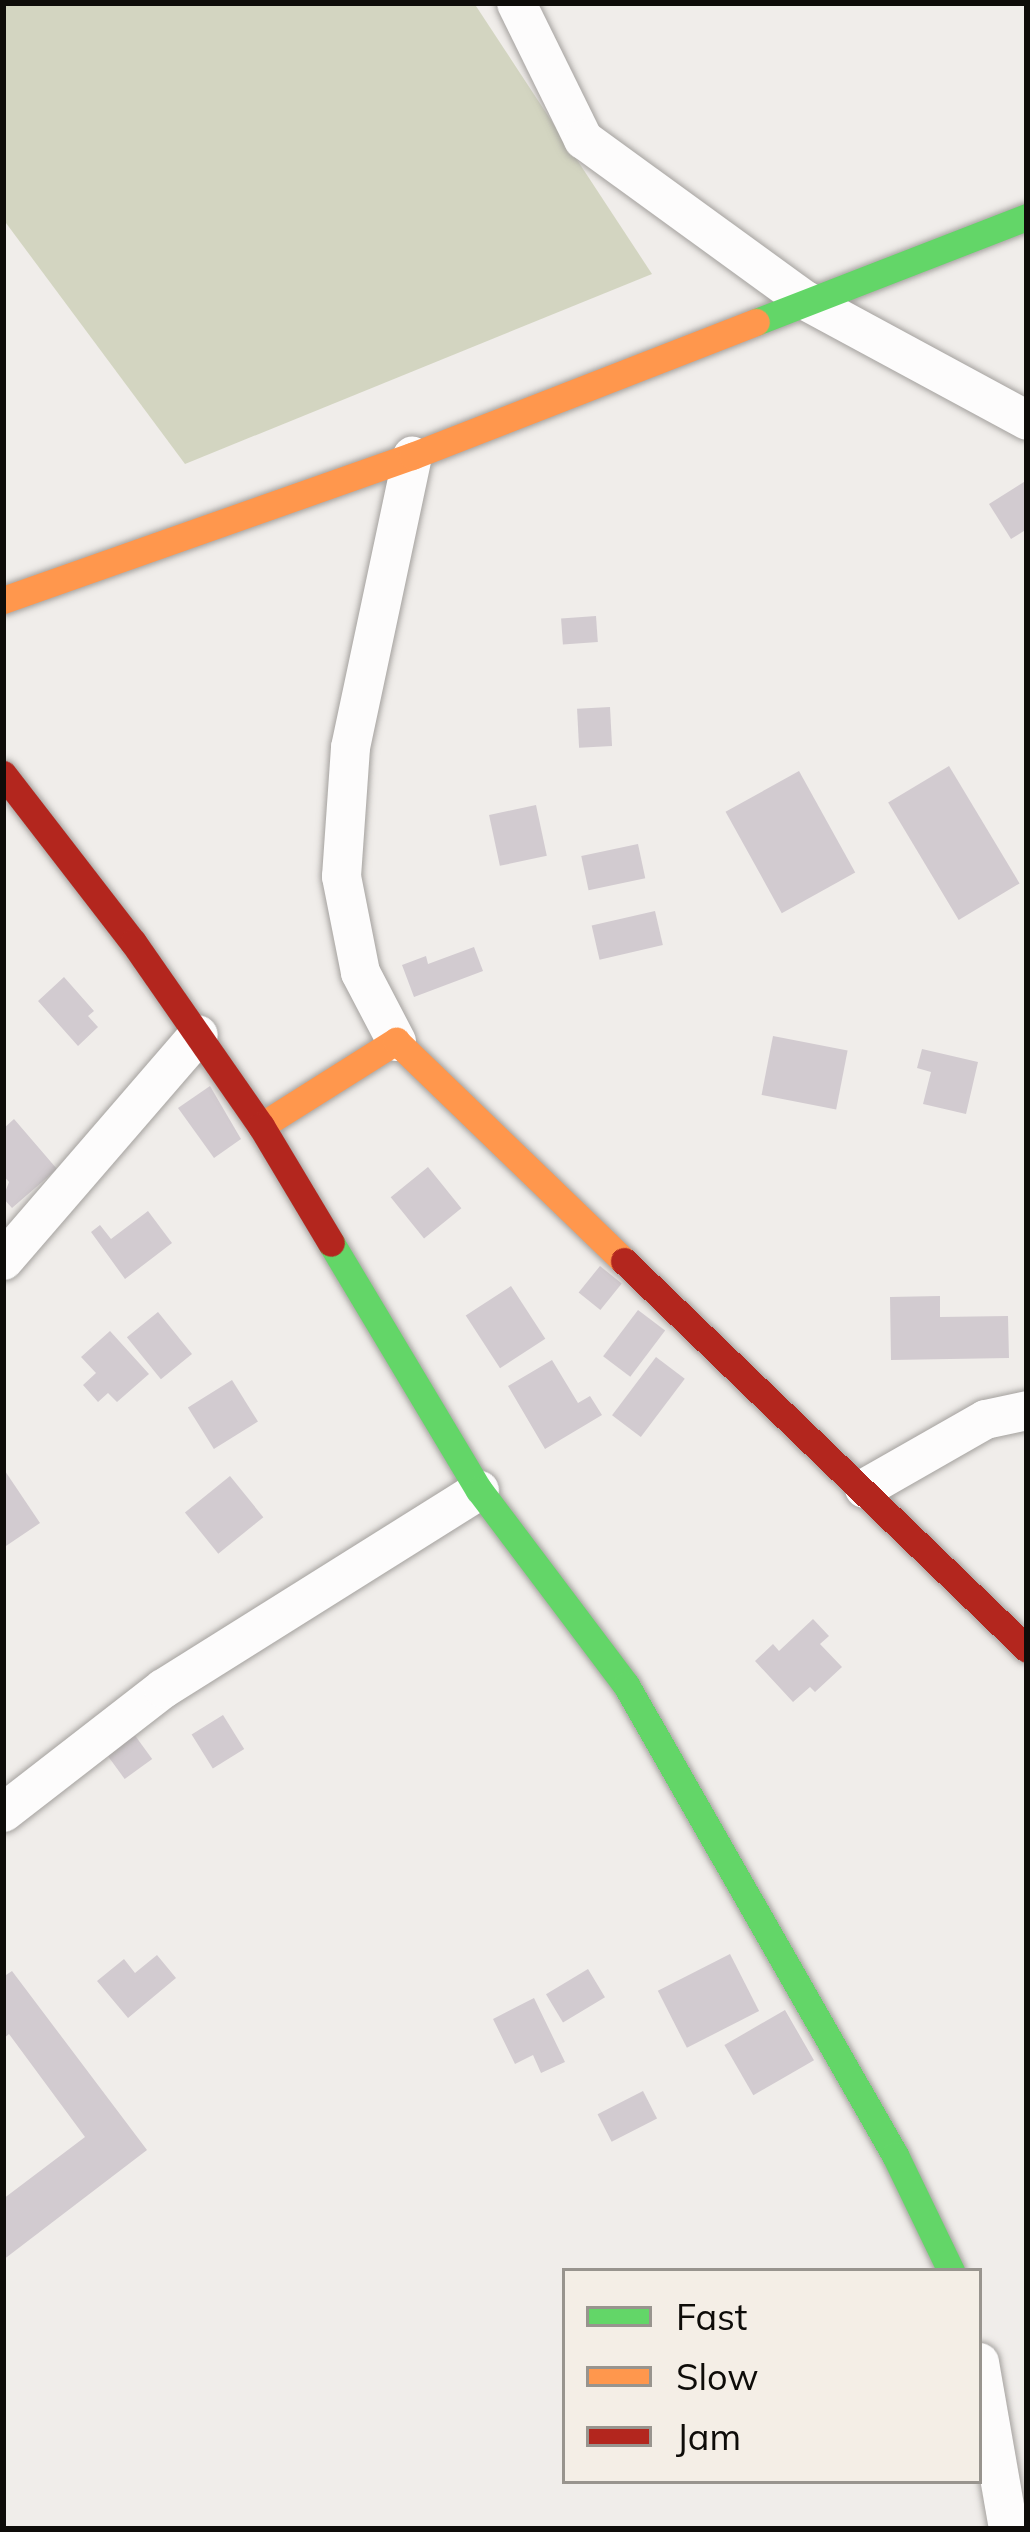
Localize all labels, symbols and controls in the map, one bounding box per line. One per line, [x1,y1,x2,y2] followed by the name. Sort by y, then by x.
[562,2268,982,2484] legend
[676,2294,747,2339] text: Fast
[676,2354,759,2399] text: Slow
[676,2414,741,2459] text: Jam

